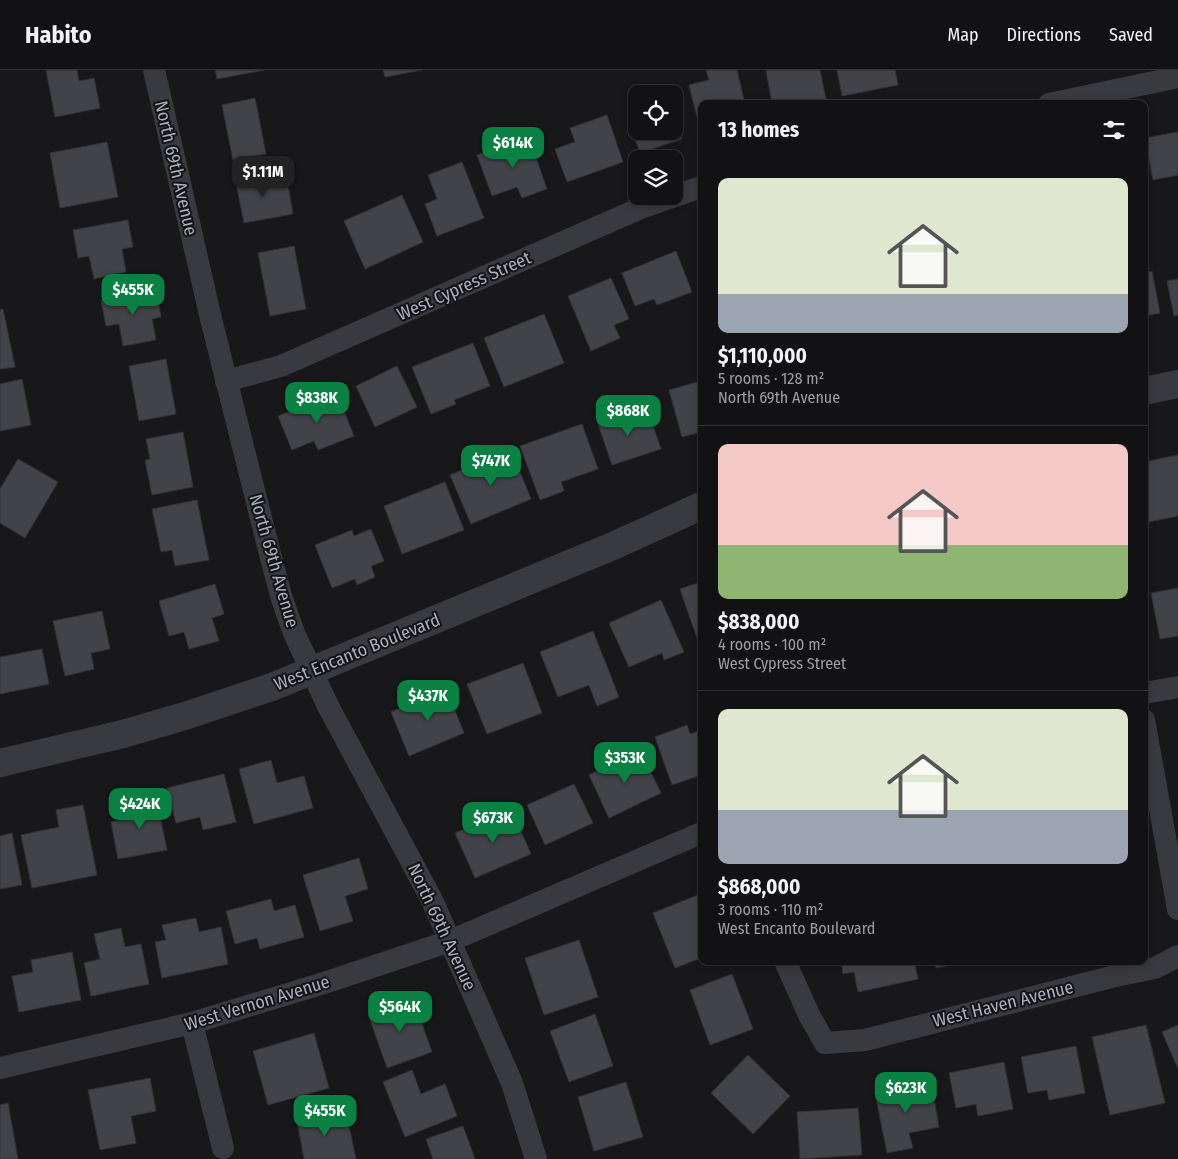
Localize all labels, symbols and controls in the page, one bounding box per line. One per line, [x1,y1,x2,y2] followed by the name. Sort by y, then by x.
[25,21,91,49] text: Habito
[947,24,979,46] text: Map
[1007,24,1081,46] text: Directions
[1109,24,1153,46] text: Saved
[628,85,683,205] map controls
[628,85,683,140] button: locate
[150,99,202,238] street label: North 69th Avenue
[1100,116,1128,144] icon: filters
[718,117,799,143] text: 13 homes
[478,126,548,169] pin: $614K
[493,133,533,152] text: $614K
[628,150,683,205] button: layers
[222,156,304,198] pin: $1.11M
[243,162,284,181] text: $1.11M
[878,211,968,301] icon: home
[394,247,534,325] street label: West Cypress Street
[98,274,168,316] pin: $455K
[113,280,153,299] text: $455K
[718,343,807,369] text: $1,110,000
[718,369,824,388] text: 5 rooms · 128 m²
[282,382,352,424] pin: $838K
[296,388,338,407] text: $838K
[718,388,840,407] text: North 69th Avenue
[593,394,663,437] pin: $868K
[607,401,649,420] text: $868K
[456,444,526,487] pin: $747K
[472,451,510,470] text: $747K
[878,476,968,566] icon: home
[244,492,304,630] street label: North 69th Avenue
[271,609,443,695] street label: West Encanto Boulevard
[718,609,799,635] text: $838,000
[718,635,826,654] text: 4 rooms · 100 m²
[718,654,846,673] text: West Cypress Street
[393,680,463,722] pin: $437K
[408,686,448,705] text: $437K
[878,741,968,831] icon: home
[590,742,660,784] pin: $353K
[605,748,645,767] text: $353K
[105,788,175,830] pin: $424K
[120,794,160,813] text: $424K
[458,802,528,844] pin: $673K
[473,808,513,827] text: $673K
[403,860,481,994] street label: North 69th Avenue
[718,874,800,900] text: $868,000
[718,900,823,919] text: 3 rooms · 110 m²
[718,919,875,938] text: West Encanto Boulevard
[182,970,332,1036] street label: West Vernon Avenue
[930,976,1076,1032] street label: West Haven Avenue
[365,990,435,1033] pin: $564K
[379,997,421,1016] text: $564K
[871,1072,941,1114] pin: $623K
[886,1078,926,1097] text: $623K
[290,1094,360,1137] pin: $455K
[305,1101,345,1120] text: $455K

